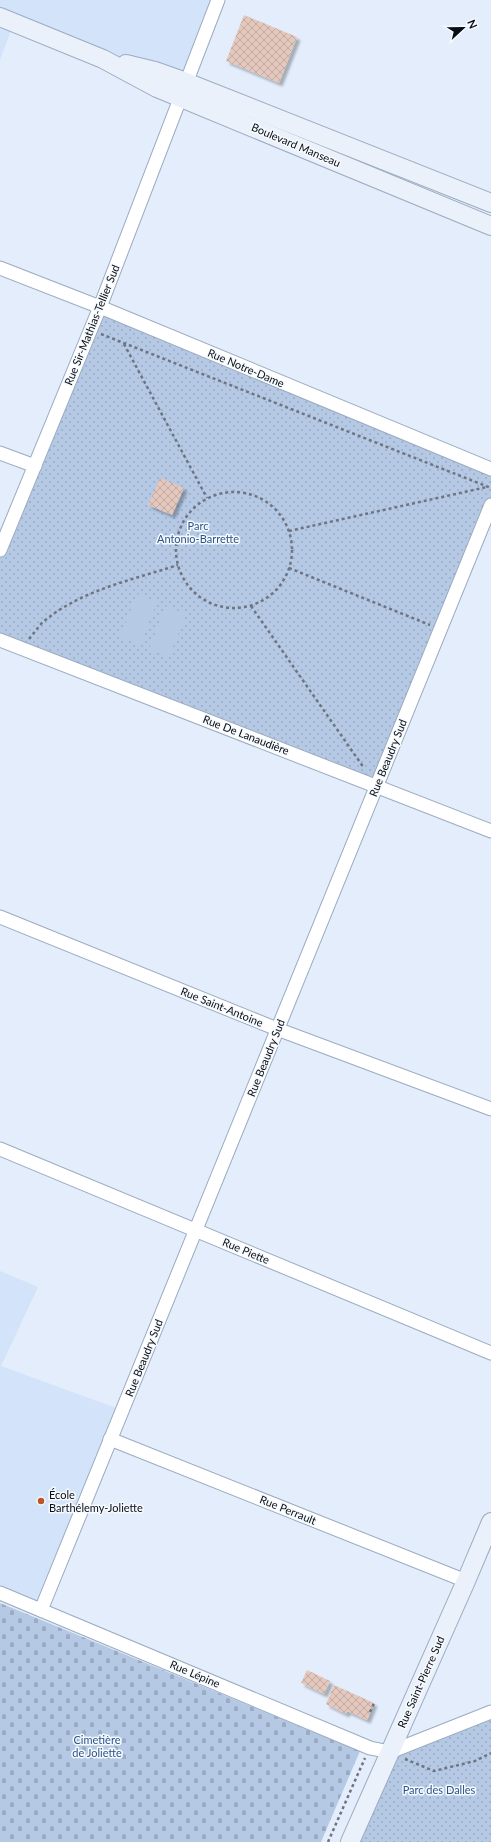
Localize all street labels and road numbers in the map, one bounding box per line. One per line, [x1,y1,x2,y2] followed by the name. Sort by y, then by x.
[250,120,343,169] street label: Boulevard Manseau
[61,263,122,387] street label: Rue Sir-Mathias-Tellier Sud
[206,346,287,390] street label: Rue Notre-Dame
[201,712,291,757] street label: Rue De Lanaudière
[366,717,409,798] street label: Rue Beaudry Sud
[179,984,265,1029] street label: Rue Saint-Antoine
[244,1017,287,1098] street label: Rue Beaudry Sud
[221,1235,272,1266] street label: Rue Piette
[122,1317,165,1398] street label: Rue Beaudry Sud
[258,1492,318,1527] street label: Rue Perrault
[394,1634,447,1730] street label: Rue Saint-Pierre Sud
[168,1657,222,1690] street label: Rue Lépine

